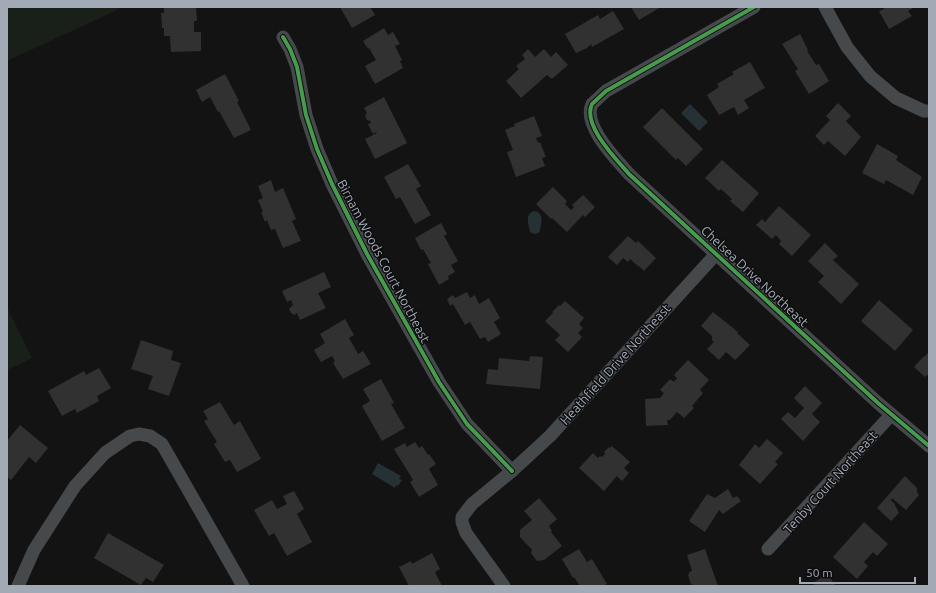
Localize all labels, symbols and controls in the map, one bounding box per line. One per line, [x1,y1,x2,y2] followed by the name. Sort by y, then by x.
[335,177,433,345] street label: Birnam Woods Court Northeast
[699,223,811,329] street label: Chelsea Drive Northeast
[557,301,673,427] street label: Heathfield Drive Northeast
[780,428,880,536] street label: Tenby Court Northeast
[800,559,915,585] scale bar
[806,566,833,579] text: 50 m

